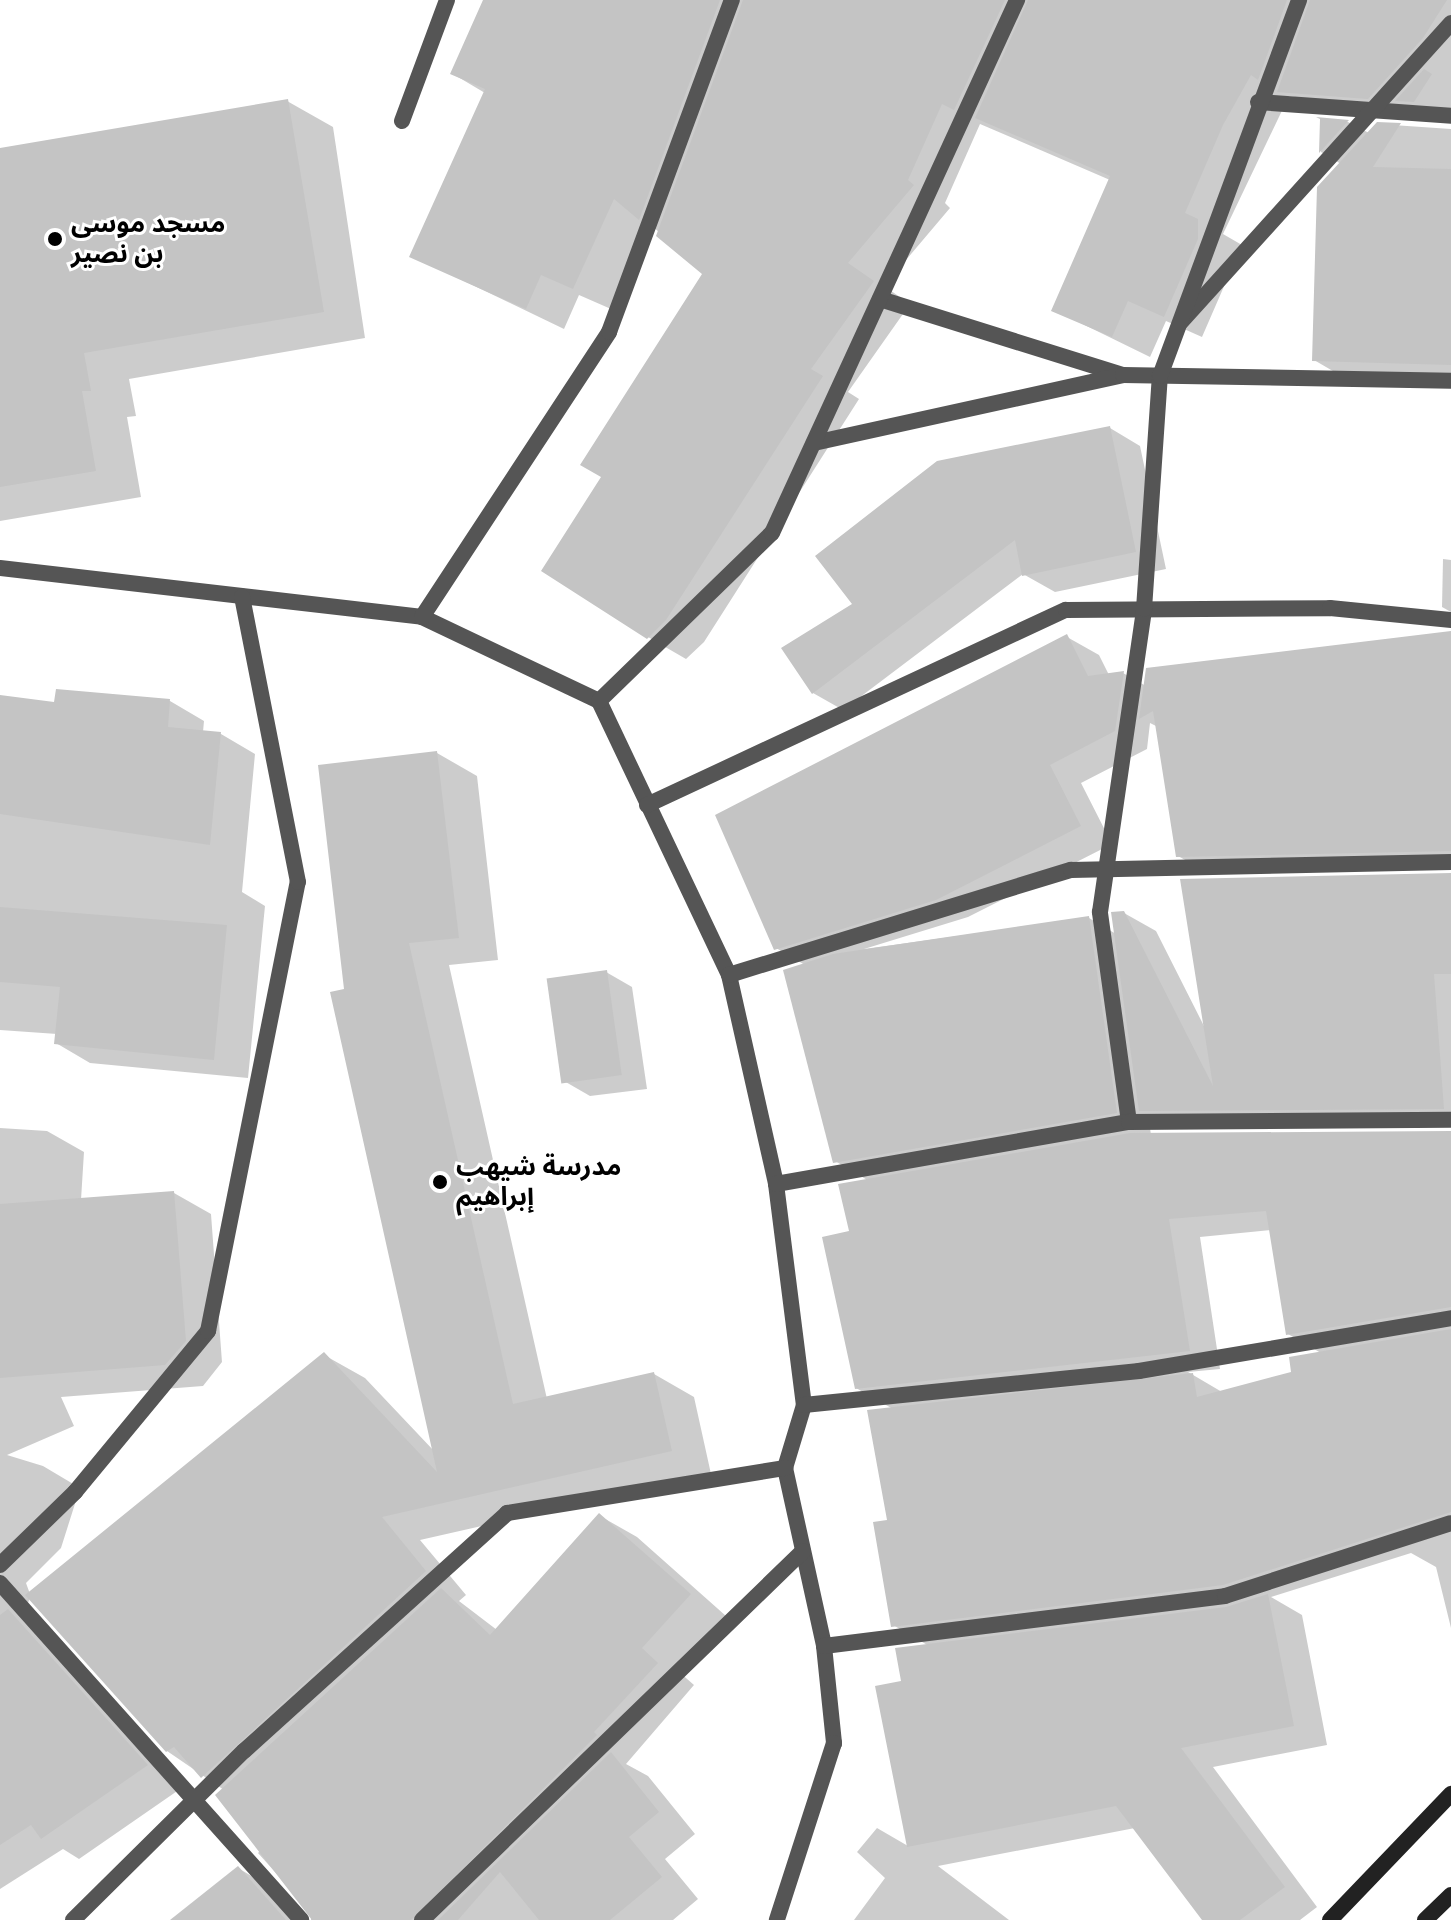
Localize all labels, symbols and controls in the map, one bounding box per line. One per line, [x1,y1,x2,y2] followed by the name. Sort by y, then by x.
[71,208,225,270] place label: مسجد موسى بن نصير
[46,230,64,248] marker: مسجد موسى بن نصير
[456,1151,621,1212] place label: مدرسة شيهب إبراهيم
[431,1173,449,1191] marker: مدرسة شيهب إبراهيم

